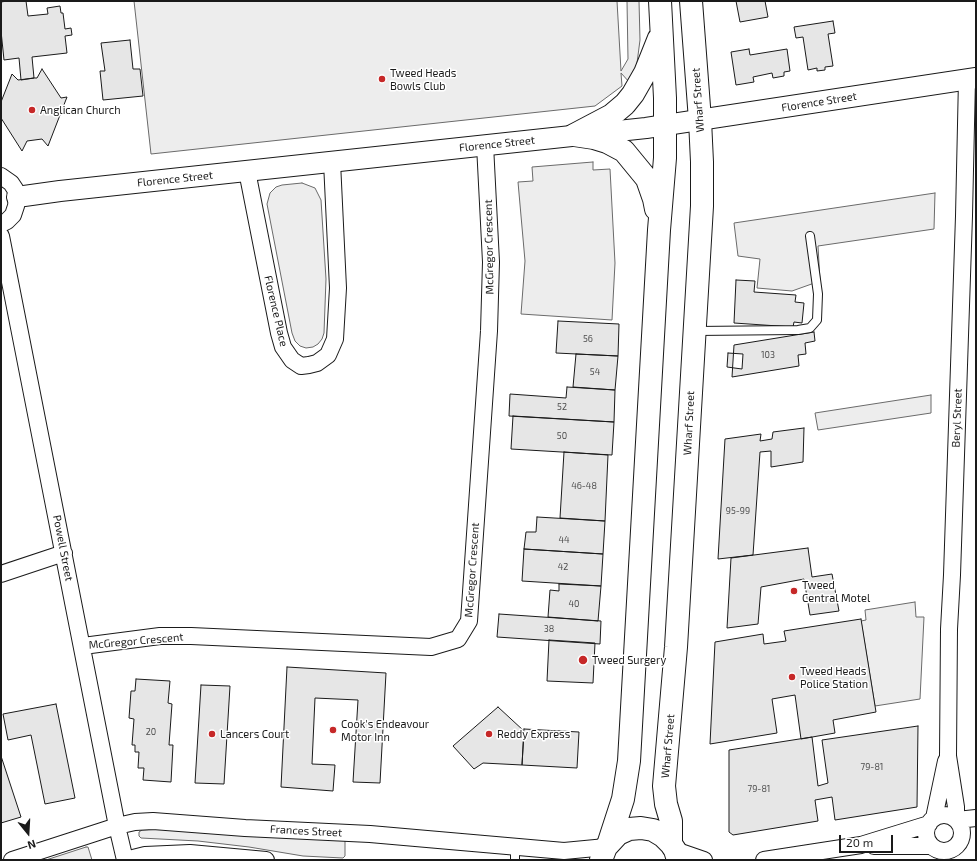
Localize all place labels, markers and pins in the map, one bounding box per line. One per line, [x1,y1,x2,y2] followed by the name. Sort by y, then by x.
[390,66,456,92] place label: Tweed Heads Bowls Club
[377,74,387,84] marker: Tweed Heads Bowls Club
[40,103,121,117] place label: Anglican Church
[27,105,37,115] marker: Anglican Church
[802,578,870,604] place label: Tweed Central Motel
[789,586,799,596] marker: Tweed Central Motel
[592,653,666,667] place label: Tweed Surgery
[577,654,589,666] marker: Tweed Surgery
[800,664,868,690] place label: Tweed Heads Police Station
[787,672,797,682] marker: Tweed Heads Police Station
[341,717,429,743] place label: Cook's Endeavour Motor Inn
[328,725,338,735] marker: Cook's Endeavour Motor Inn
[220,727,289,741] place label: Lancers Court
[497,727,570,741] place label: Reddy Express
[207,729,217,739] marker: Lancers Court
[484,729,494,739] marker: Reddy Express

